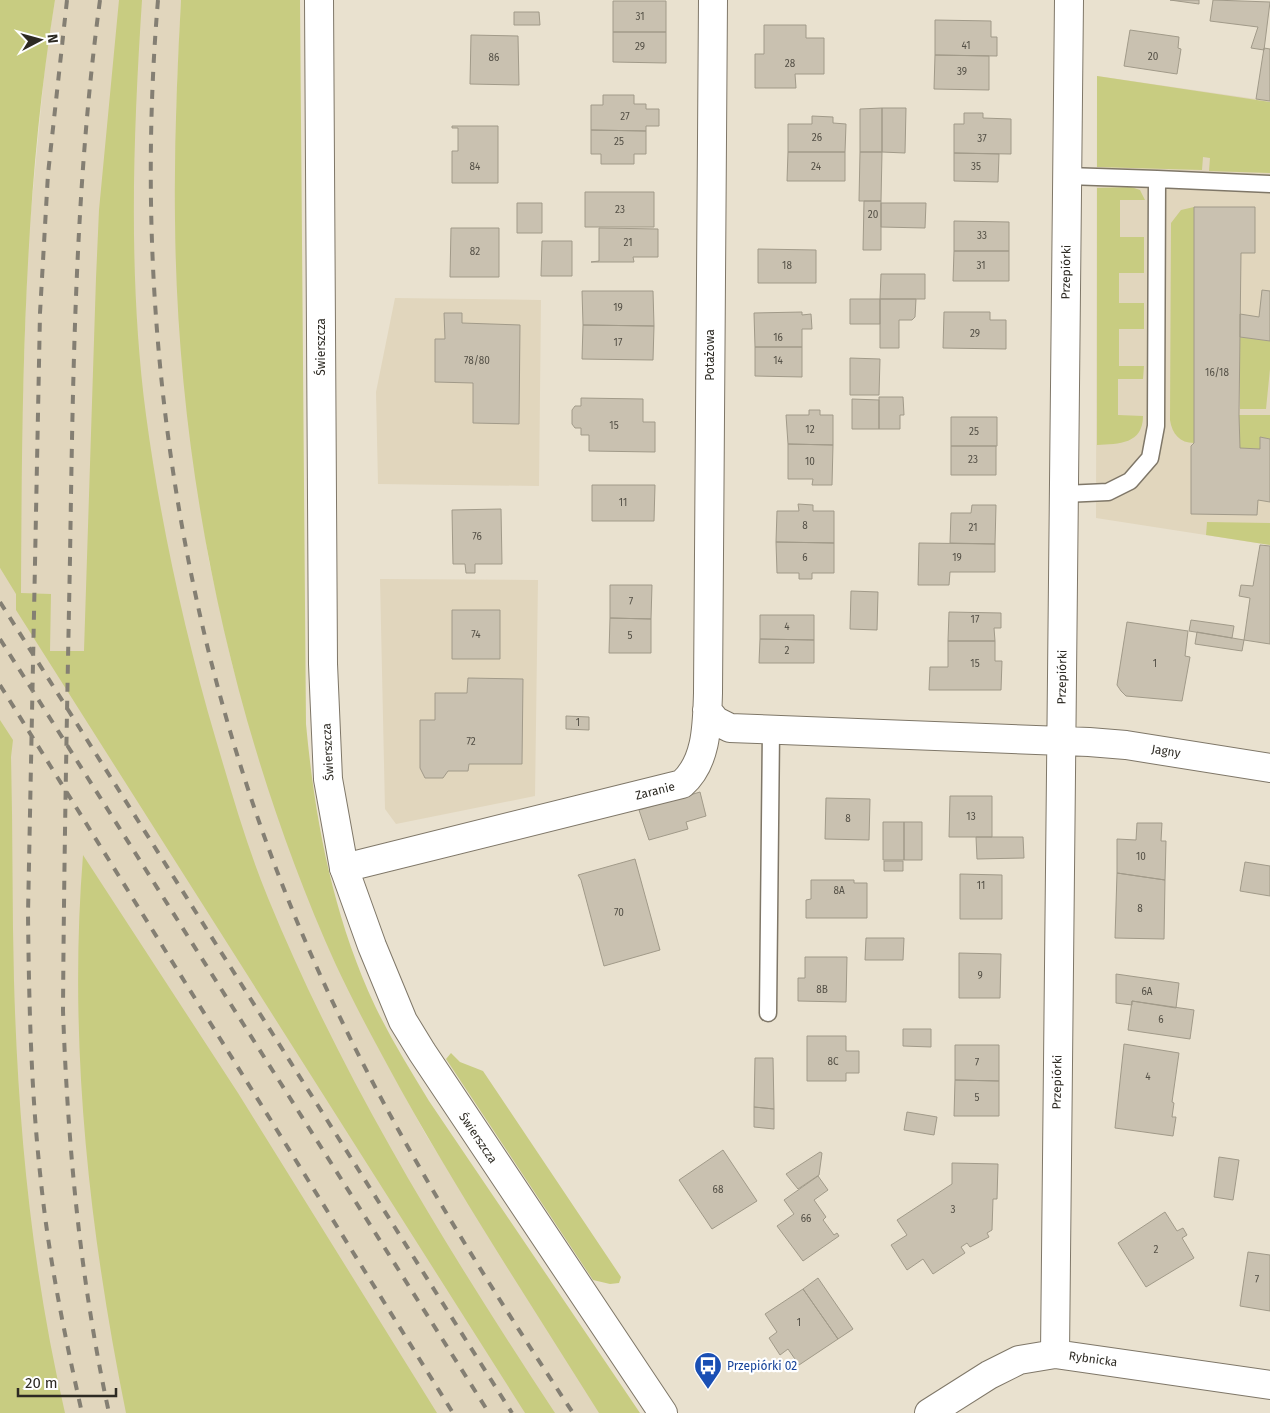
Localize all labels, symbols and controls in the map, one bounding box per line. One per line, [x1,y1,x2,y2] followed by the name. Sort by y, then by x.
[635,11,645,23] house number: 31
[15,15,65,65] north arrow
[43,33,61,44] text: N
[961,40,971,52] house number: 41
[635,41,645,53] house number: 29
[1148,51,1159,63] house number: 20
[489,52,499,64] house number: 86
[785,58,796,70] house number: 28
[957,66,967,78] house number: 39
[620,111,630,123] house number: 27
[812,132,822,144] house number: 26
[977,133,987,145] house number: 37
[614,136,624,148] house number: 25
[470,161,481,173] house number: 84
[811,161,822,173] house number: 24
[971,161,981,173] house number: 35
[615,204,625,216] house number: 23
[868,209,879,221] house number: 20
[977,230,987,242] house number: 33
[623,237,633,249] house number: 21
[1059,245,1073,299] street label: Przepiórki
[470,246,480,258] house number: 82
[782,260,792,272] house number: 18
[976,260,986,272] house number: 31
[613,302,623,314] house number: 19
[313,318,328,376] street label: Świerszcza
[970,328,980,340] house number: 29
[703,329,717,381] street label: Potażowa
[773,332,783,344] house number: 16
[614,337,623,349] house number: 17
[464,355,490,367] house number: 78/80
[773,355,784,367] house number: 14
[1205,367,1229,379] house number: 16/18
[609,420,619,432] house number: 15
[805,424,815,436] house number: 12
[969,426,979,438] house number: 25
[968,454,978,466] house number: 23
[805,456,815,468] house number: 10
[619,497,627,509] house number: 11
[802,520,808,532] house number: 8
[968,522,978,534] house number: 21
[472,531,482,543] house number: 76
[802,552,808,564] house number: 6
[952,552,962,564] house number: 19
[629,596,634,608] house number: 7
[971,614,980,626] house number: 17
[784,621,790,633] house number: 4
[471,629,481,641] house number: 74
[627,630,633,642] house number: 5
[785,645,790,657] house number: 2
[1055,650,1069,704] street label: Przepiórki
[970,658,980,670] house number: 15
[1153,658,1157,670] house number: 1
[576,717,580,729] house number: 1
[319,723,336,781] street label: Świerszcza
[466,736,476,748] house number: 72
[1150,742,1182,760] street label: Jagny
[634,779,676,803] street label: Zaranie
[966,811,976,823] house number: 13
[845,813,851,825] house number: 8
[1136,851,1146,863] house number: 10
[977,880,985,892] house number: 11
[833,885,845,897] house number: 8A
[1137,903,1143,915] house number: 8
[614,907,624,919] house number: 70
[977,970,983,982] house number: 9
[816,984,828,996] house number: 8B
[1141,986,1153,998] house number: 6A
[1158,1014,1164,1026] house number: 6
[1050,1055,1064,1109] street label: Przepiórki
[827,1056,839,1068] house number: 8C
[975,1057,980,1069] house number: 7
[1145,1071,1151,1083] house number: 4
[974,1092,980,1104] house number: 5
[456,1110,501,1166] street label: Świerszcza
[713,1184,724,1196] house number: 68
[951,1204,956,1216] house number: 3
[801,1213,811,1225] house number: 66
[1154,1244,1159,1256] house number: 2
[1255,1274,1260,1286] house number: 7
[797,1317,801,1329] house number: 1
[1068,1349,1118,1369] street label: Rybnicka
[693,1351,723,1390] bus stop icon: Przepiórki 02
[727,1359,797,1373] place label: Przepiórki 02
[18,1366,115,1398] scale bar
[25,1374,58,1392] text: 20 m

